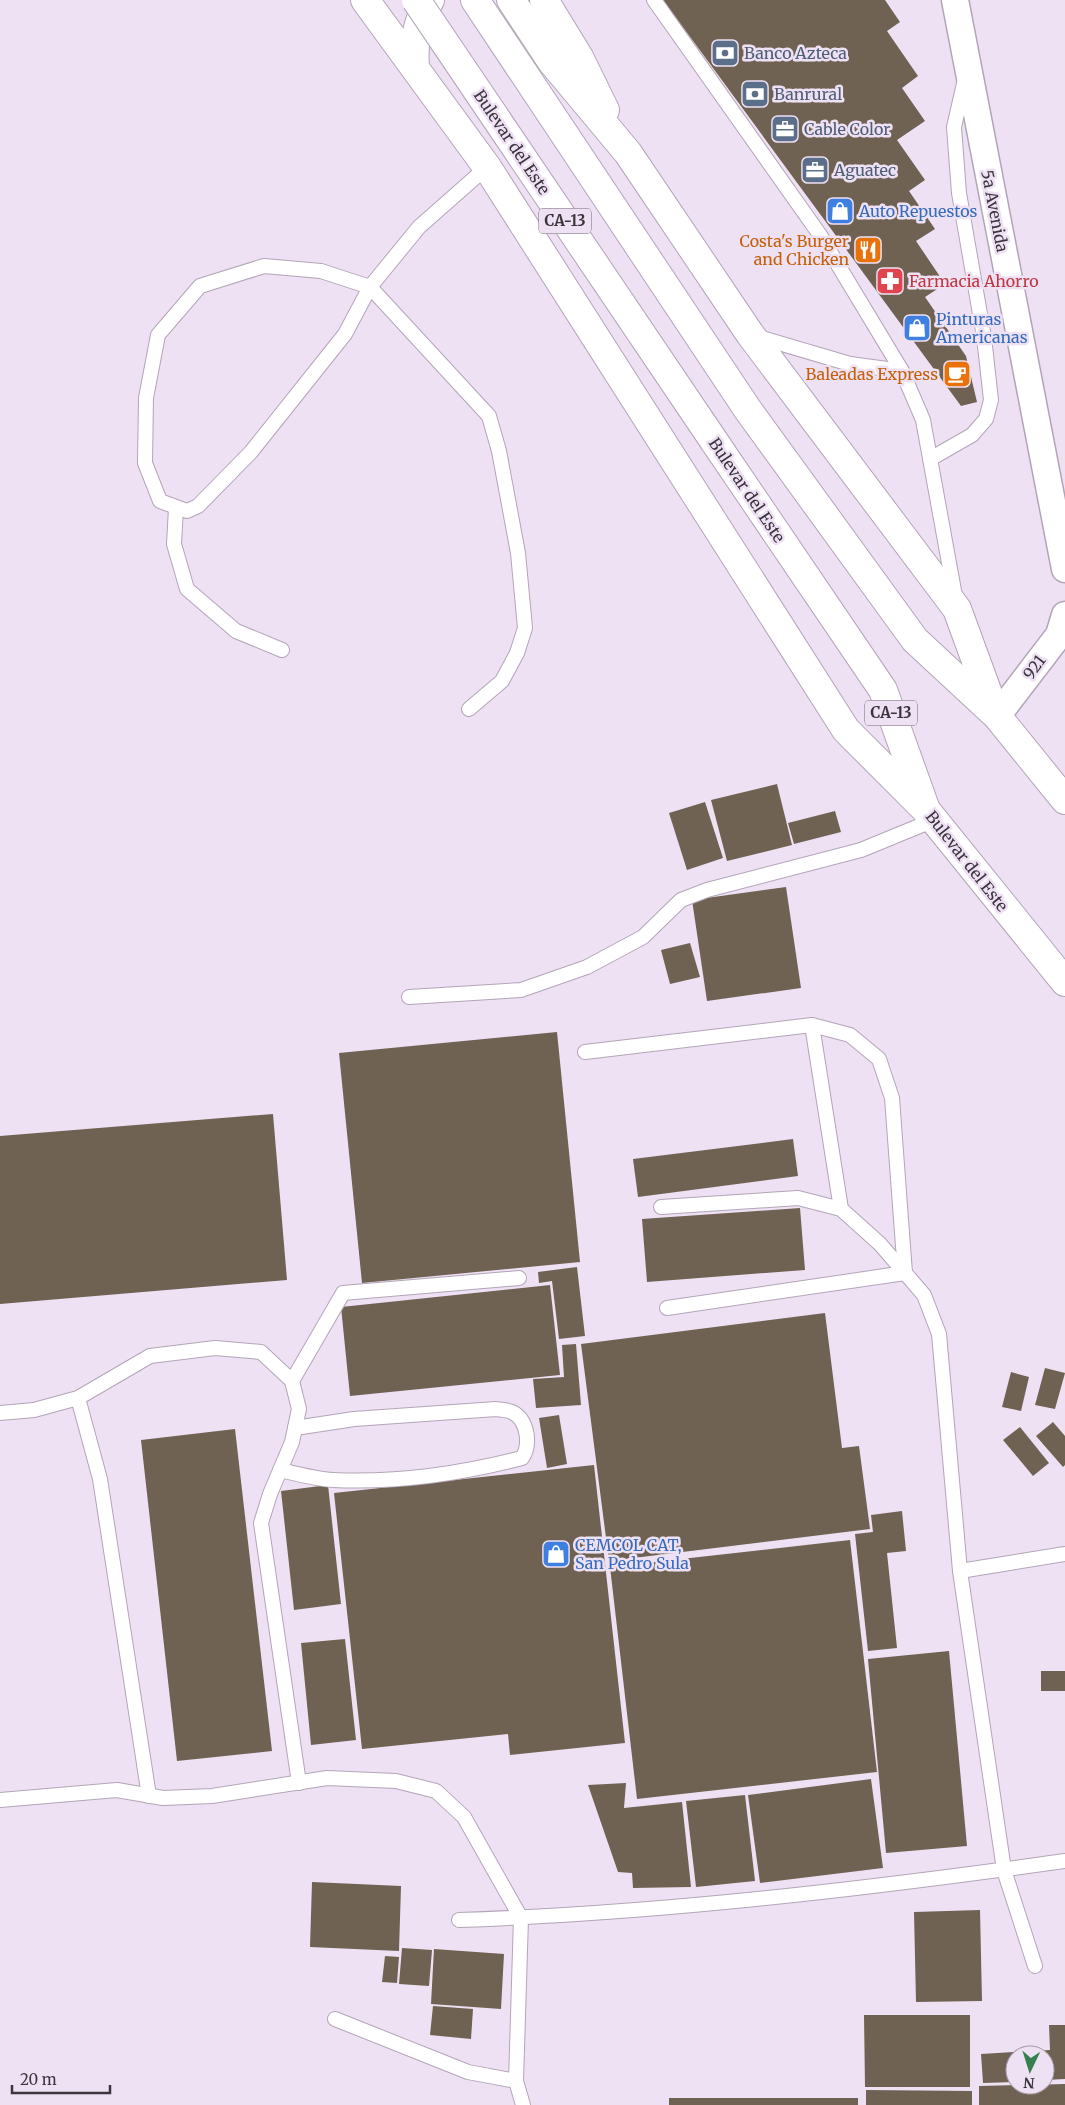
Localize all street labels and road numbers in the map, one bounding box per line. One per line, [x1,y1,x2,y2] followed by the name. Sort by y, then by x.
[470,86,554,198] street label: Bulevar del Este
[977,168,1013,254] street label: 5a Avenida
[539,208,591,234] road number: CA-13
[705,434,789,546] street label: Bulevar del Este
[1018,651,1050,683] street label: 921
[865,700,917,726] road number: CA-13
[922,807,1012,915] street label: Bulevar del Este

